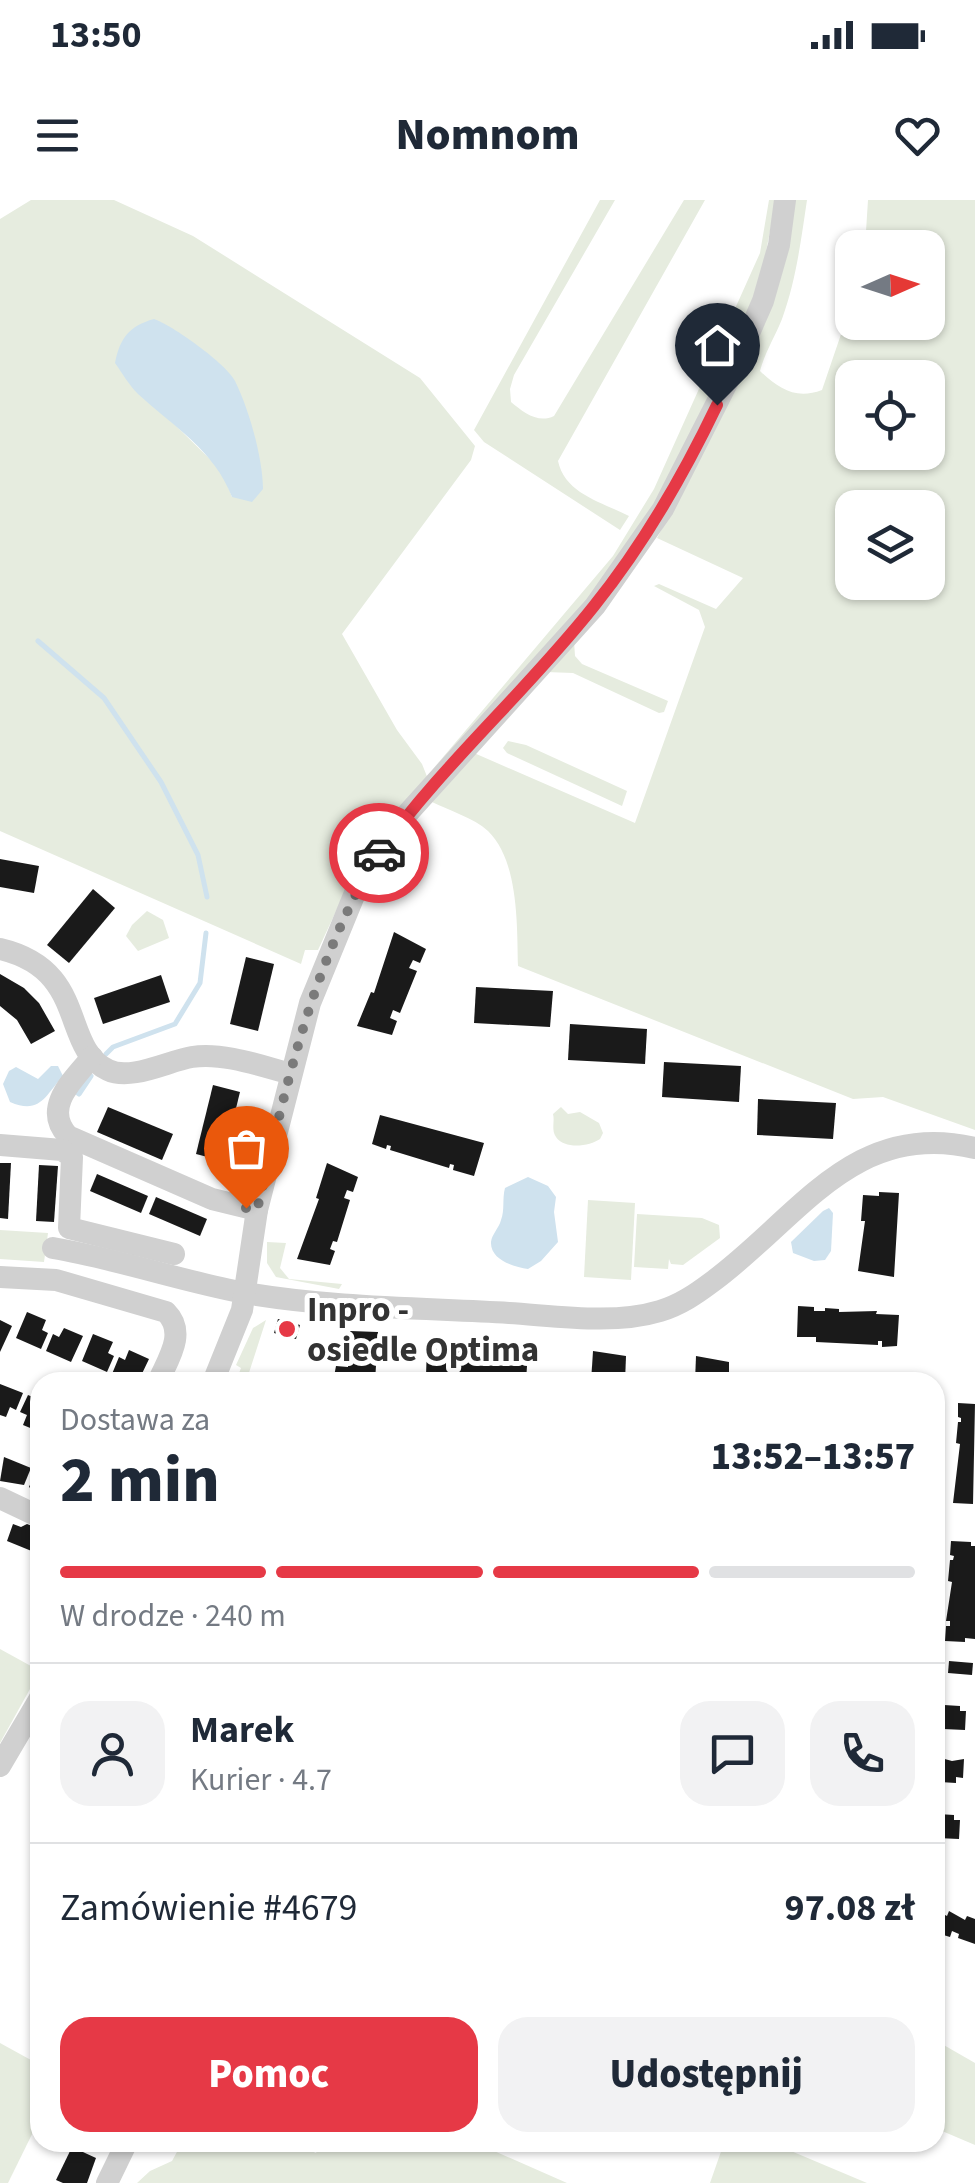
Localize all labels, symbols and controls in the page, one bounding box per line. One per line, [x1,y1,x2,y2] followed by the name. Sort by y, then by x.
[50,8,142,62] text: 13:50
[396,103,579,167] text: Nomnom
[30,108,85,163] icon: menu
[890,108,945,163] icon: heart
[835,230,945,340] north arrow
[835,230,945,600] map controls
[675,303,760,406] pin
[690,318,745,373] icon: home
[835,360,945,470] button: locate
[835,490,945,600] button: layers
[329,803,429,903] courier
[352,826,407,881] icon: car
[204,1106,289,1209] pin
[219,1121,274,1176] icon: bag
[307,1285,539,1375] place label: Inpro - osiedle Optima
[276,1318,298,1340] marker: Inpro - osiedle Optima
[60,1397,210,1443] text: Dostawa za
[711,1430,915,1484] text: 13:52–13:57
[60,1434,220,1527] text: 2 min
[60,1593,286,1639] text: W drodze · 240 m
[60,1701,165,1806] button: person
[680,1701,785,1806] button: chat
[810,1701,915,1806] button: phone
[190,1703,294,1757] text: Marek
[190,1757,332,1803] text: Kurier · 4.7
[60,1881,358,1935] text: Zamówienie #4679
[785,1881,915,1935] text: 97.08 zł
[60,2017,478,2132] button: Pomoc
[498,2017,915,2132] button: Udostępnij

